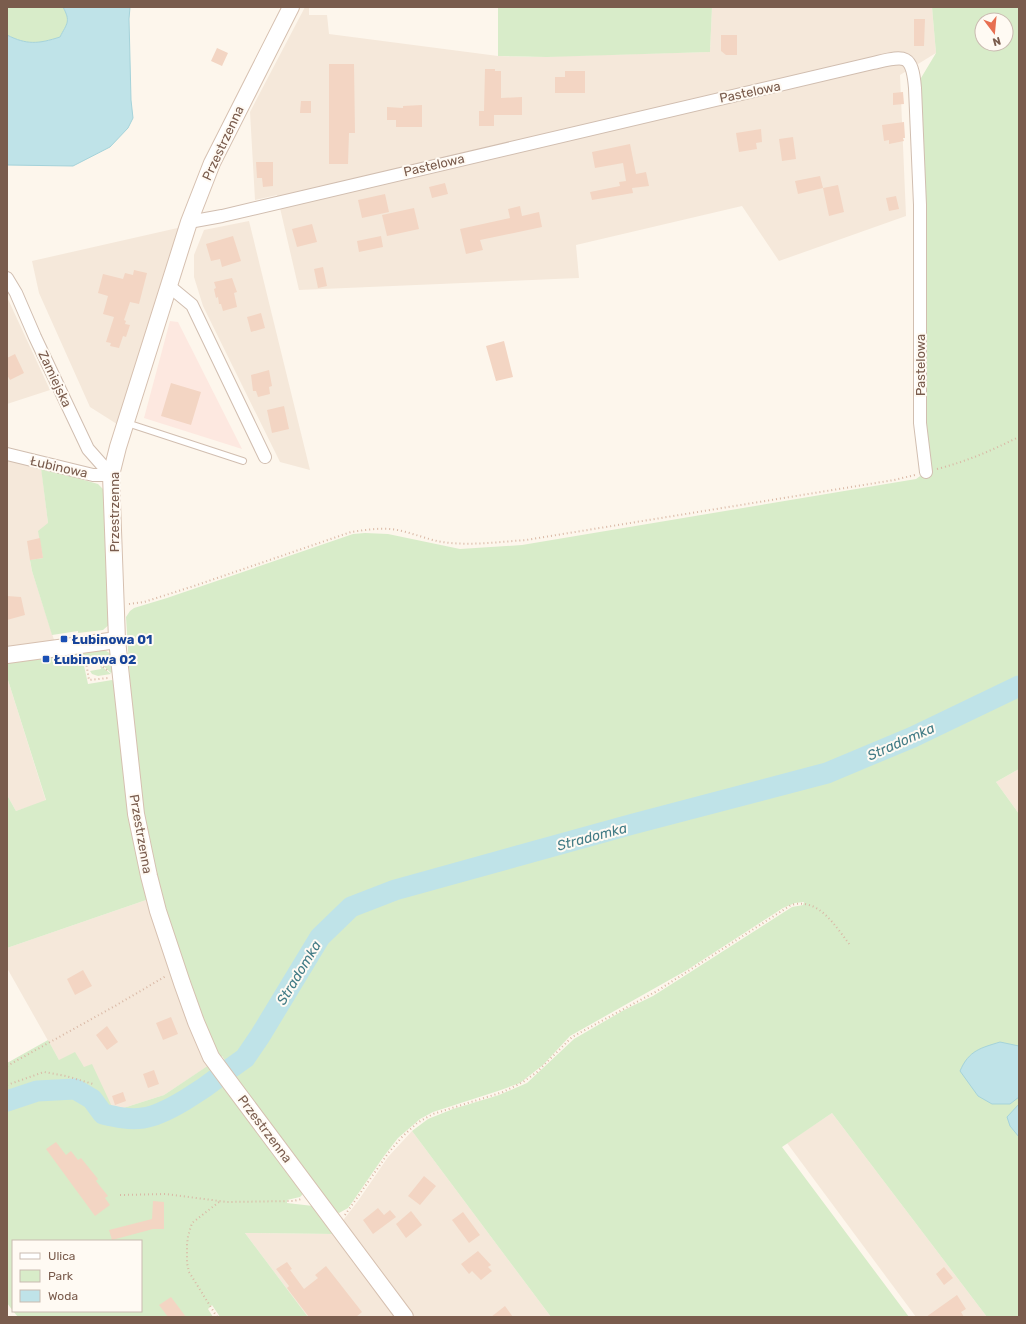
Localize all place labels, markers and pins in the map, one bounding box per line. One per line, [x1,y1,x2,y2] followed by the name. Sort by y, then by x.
[72,632,153,647] place label: Łubinowa 01
[59,634,69,644] marker: Łubinowa 01
[54,652,137,667] place label: Łubinowa 02
[41,654,51,664] marker: Łubinowa 02

